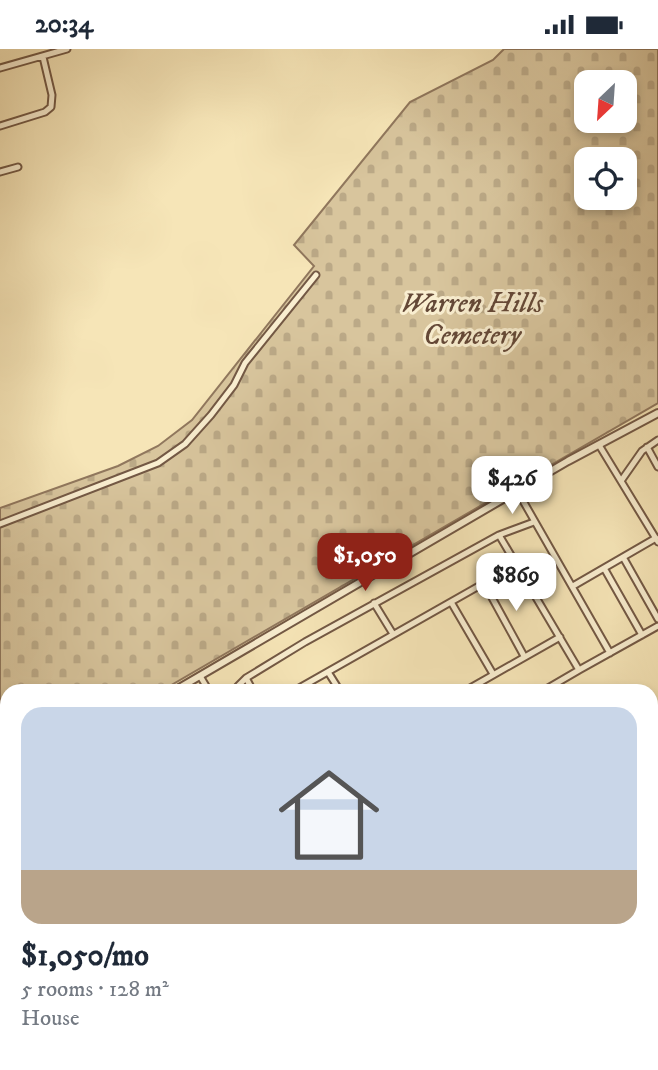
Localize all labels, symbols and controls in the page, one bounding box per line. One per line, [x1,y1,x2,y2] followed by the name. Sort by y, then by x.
[35,8,93,41] text: 20:34
[574,70,637,133] north arrow
[574,70,637,210] map controls
[574,147,637,210] button: locate
[401,286,543,353] park label: Warren Hills Cemetery
[471,456,553,516] pin: $426
[487,464,537,493] text: $426
[308,533,422,593] pin: $1,050
[333,541,397,570] text: $1,050
[475,553,557,613] pin: $869
[492,561,540,590] text: $869
[266,752,392,878] icon: home
[21,938,149,975] text: $1,050/mo
[21,975,169,1004] text: 5 rooms · 128 m²
[21,1004,79,1033] text: House

